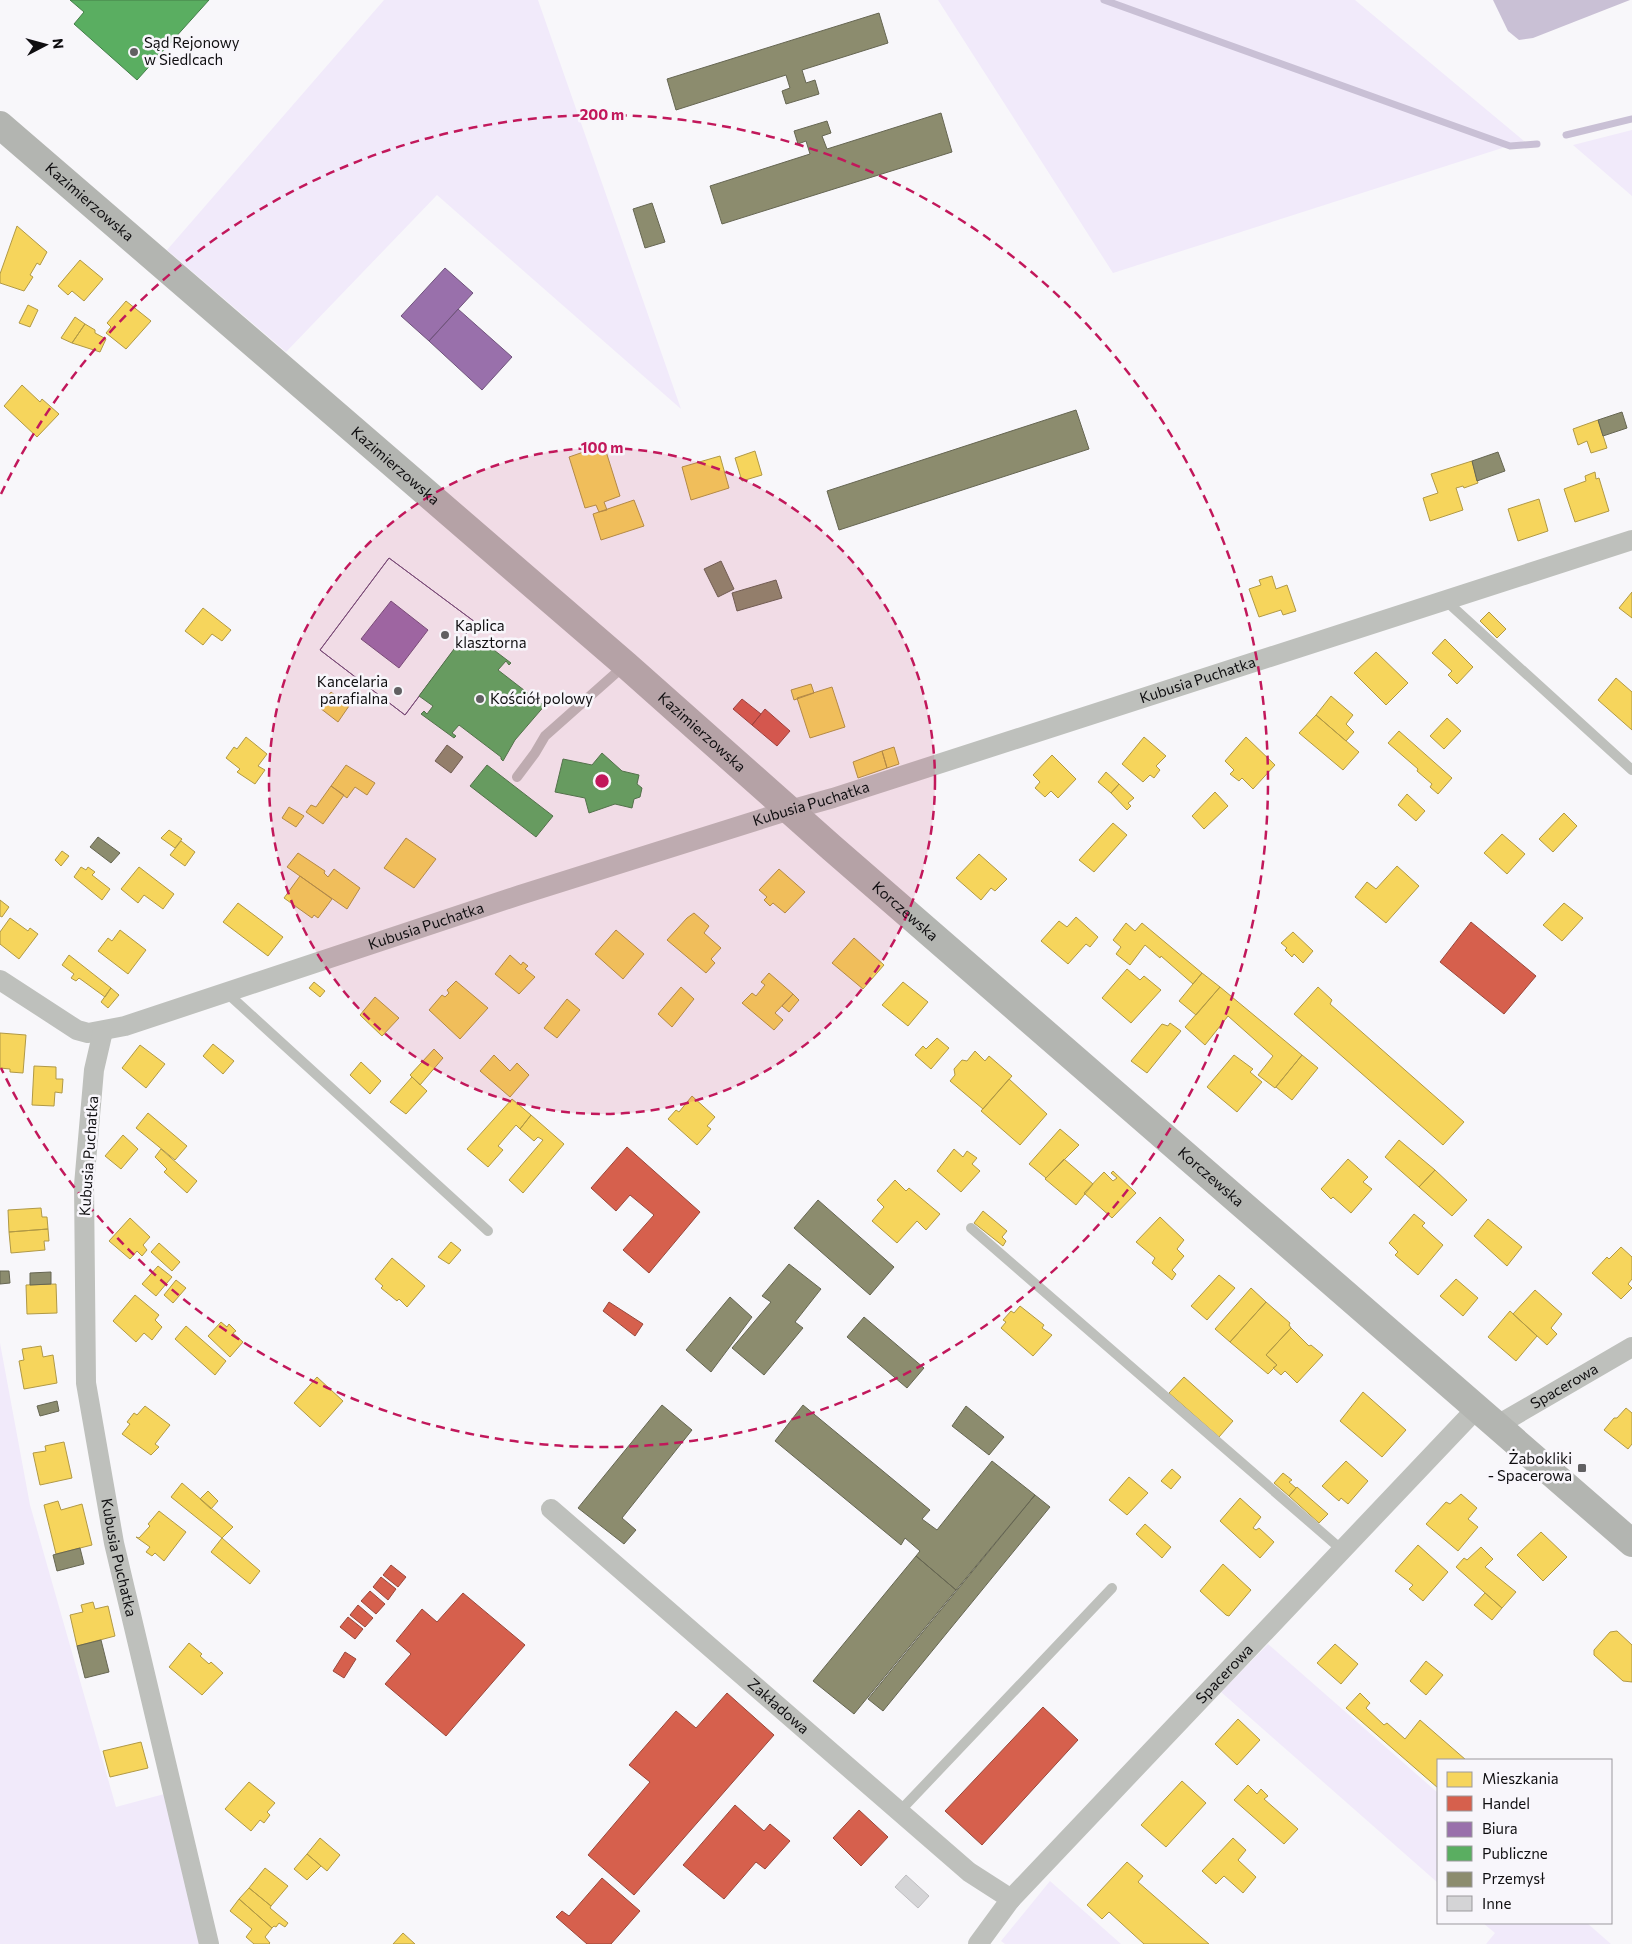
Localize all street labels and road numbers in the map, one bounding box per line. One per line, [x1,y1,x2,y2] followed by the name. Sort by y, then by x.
[42,158,138,244] street label: Kazimierzowska
[348,422,444,508] street label: Kazimierzowska
[1137,652,1258,706] street label: Kubusia Puchatka
[655,688,750,775] street label: Kazimierzowska
[750,777,871,829] street label: Kubusia Puchatka
[869,877,942,944] street label: Korczewska
[366,898,486,953] street label: Kubusia Puchatka
[75,1095,101,1217] street label: Kubusia Puchatka
[1175,1143,1248,1210] street label: Korczewska
[1527,1359,1601,1412] street label: Spacerowa
[98,1497,141,1618] street label: Kubusia Puchatka
[1191,1640,1256,1707] street label: Spacerowa
[744,1674,813,1737] street label: Zakładowa

